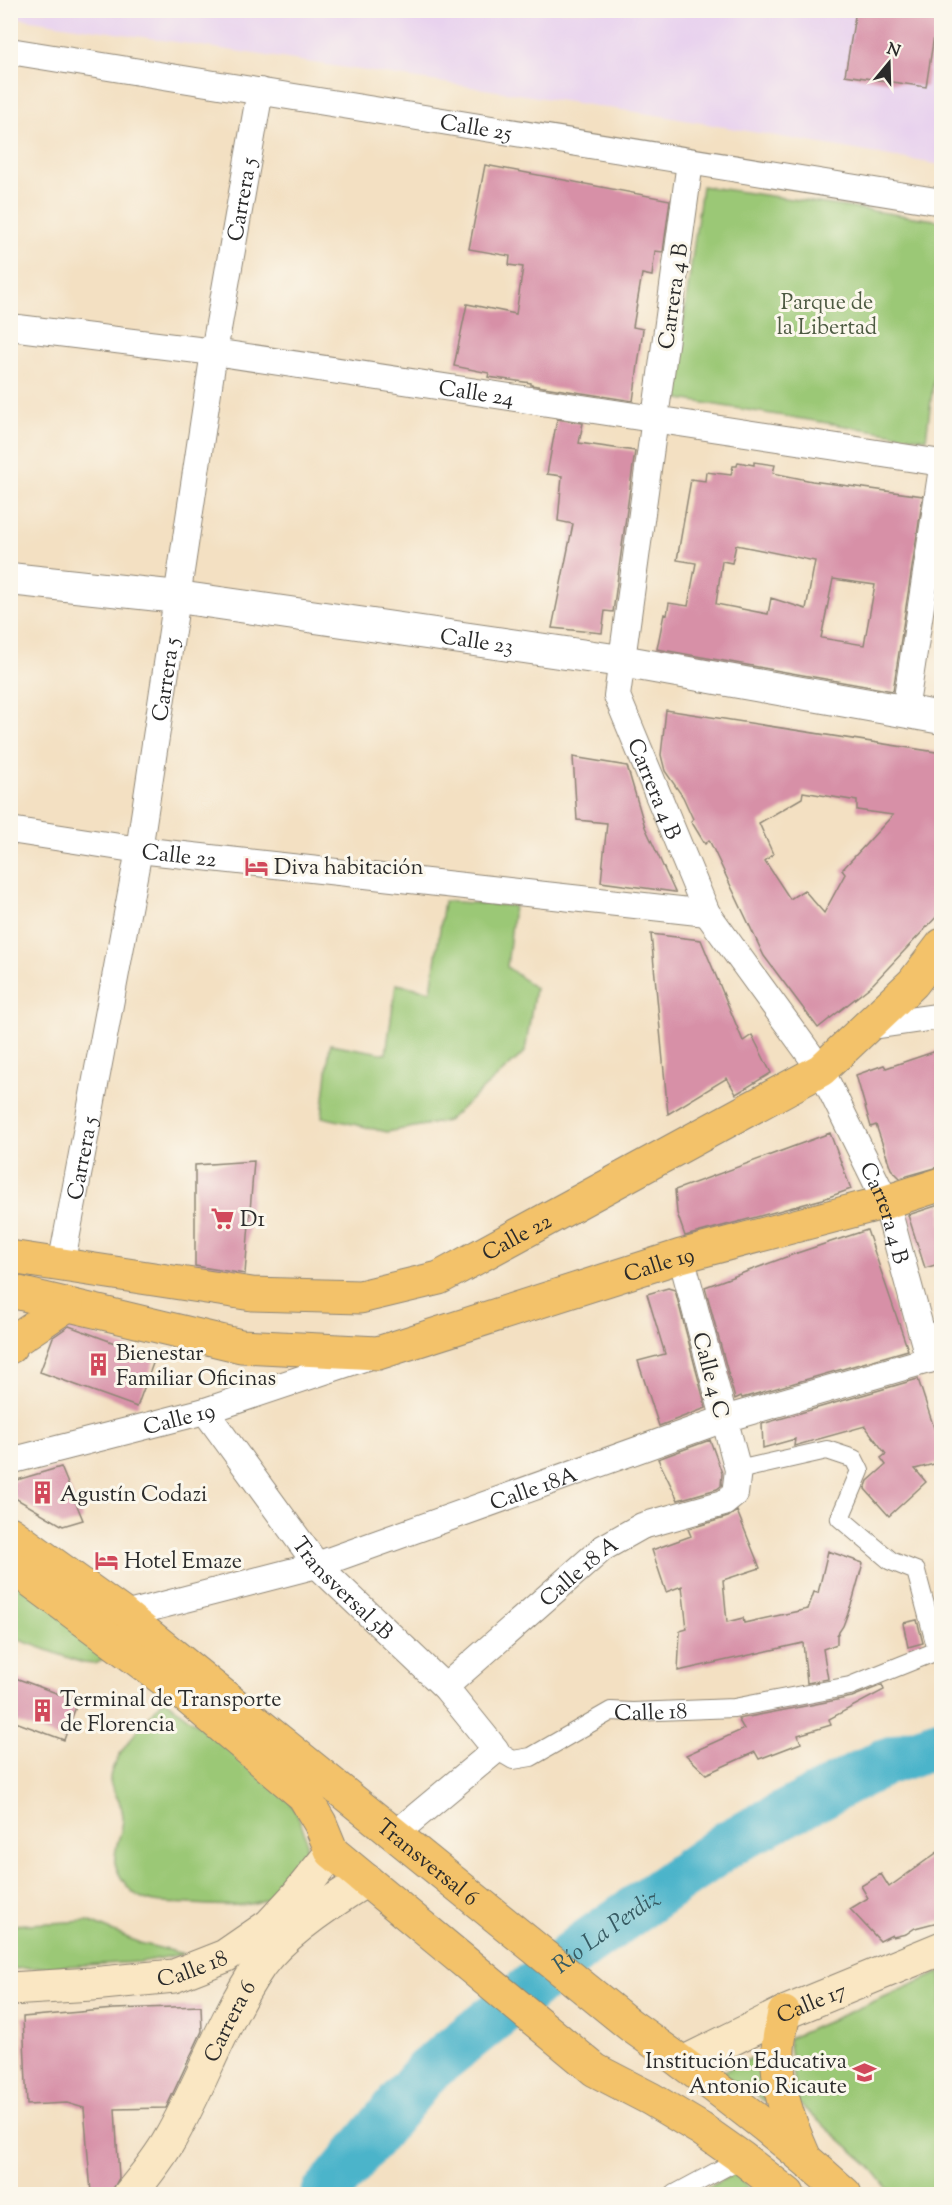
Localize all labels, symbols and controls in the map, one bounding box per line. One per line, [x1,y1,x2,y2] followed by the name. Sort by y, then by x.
[859,33,919,93] north arrow
[883,38,903,64] text: N
[437,108,514,151] street label: Calle 25
[221,155,267,244] street label: Carrera 5
[652,241,698,351] street label: Carrera 4 B
[777,288,877,345] park label: Parque de la Libertad
[436,373,516,417] street label: Calle 24
[438,622,515,664] street label: Calle 23
[146,635,190,724] street label: Carrera 5
[617,734,688,845] street label: Carrera 4 B
[140,837,218,877] street label: Calle 22
[243,853,269,879] hotel icon: Diva habitación
[274,853,423,885] place label: Diva habitación
[61,1113,108,1203] street label: Carrera 5
[850,1157,915,1268] street label: Carrera 4 B
[209,1205,235,1231] supermarket icon: D1
[240,1205,265,1237] place label: D1
[477,1207,558,1271] street label: Calle 22
[620,1240,698,1292] street label: Calle 19
[682,1329,736,1422] street label: Calle 4 C
[116,1339,276,1396] place label: Bienestar Familiar Oficinas
[85,1352,111,1378] building icon: Bienestar Familiar Oficinas
[140,1396,220,1445] street label: Calle 19
[486,1460,582,1521] street label: Calle 18A
[29,1480,55,1506] building icon: Agustín Codazi
[60,1480,207,1512] place label: Agustín Codazi
[533,1530,625,1616] street label: Calle 18 A
[283,1531,400,1649] street label: Transversal 5B
[93,1547,119,1573] hotel icon: Hotel Emaze
[124,1547,242,1579] place label: Hotel Emaze
[60,1685,281,1742] place label: Terminal de Transporte de Florencia
[613,1697,688,1731] street label: Calle 18
[29,1698,55,1724] building icon: Terminal de Transporte de Florencia
[368,1813,484,1915] street label: Transversal 6
[546,1882,668,1983] water label: Río La Perdiz
[156,1943,233,1997] street label: Calle 18
[197,1975,265,2068] street label: Carrera 6
[772,1976,852,2033] street label: Calle 17
[645,2047,847,2104] place label: Institución Educativa Antonio Ricaute
[852,2060,878,2086] school or university icon: Institución Educativa Antonio Ricaute

